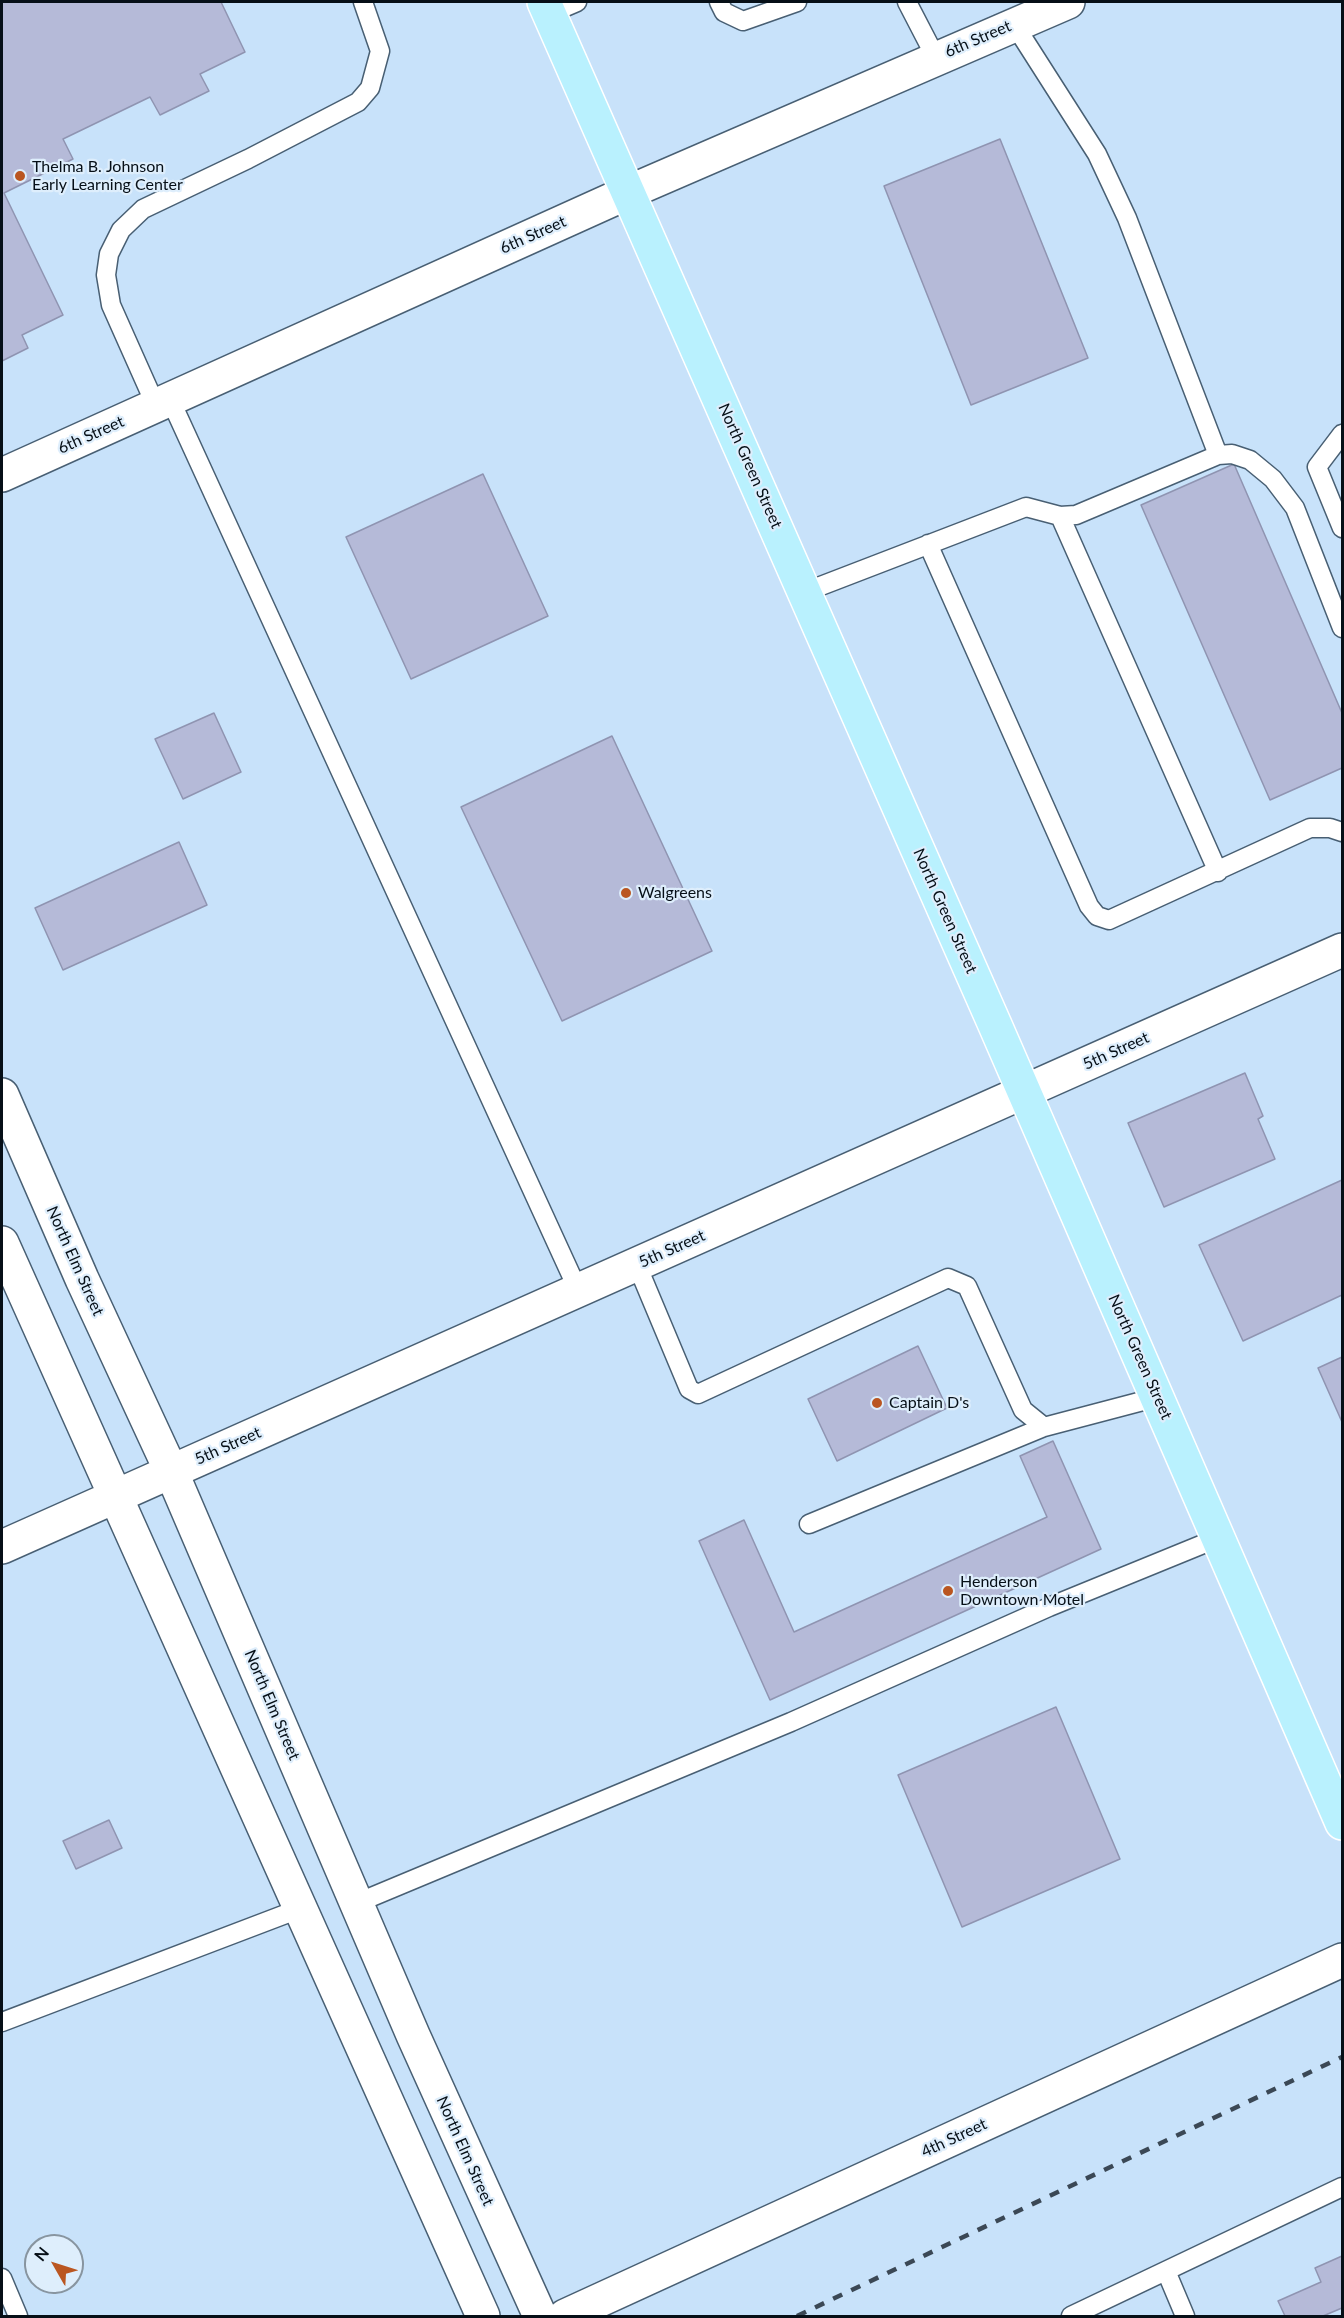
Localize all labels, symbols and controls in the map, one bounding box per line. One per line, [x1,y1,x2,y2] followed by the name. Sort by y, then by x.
[942,16,1014,62] street label: 6th Street
[32,157,183,195] place label: Thelma B. Johnson Early Learning Center
[13,169,27,183] marker: Thelma B. Johnson Early Learning Center
[497,212,569,258] street label: 6th Street
[714,401,786,531] street label: North Green Street
[55,412,127,458] street label: 6th Street
[909,846,981,976] street label: North Green Street
[638,883,712,903] place label: Walgreens
[619,886,633,900] marker: Walgreens
[1080,1028,1152,1074] street label: 5th Street
[42,1203,108,1319] street label: North Elm Street
[636,1226,708,1272] street label: 5th Street
[1104,1292,1176,1422] street label: North Green Street
[889,1393,969,1413] place label: Captain D's
[870,1396,884,1410] marker: Captain D's
[192,1423,264,1469] street label: 5th Street
[960,1572,1084,1610] place label: Henderson Downtown Motel
[941,1584,955,1598] marker: Henderson Downtown Motel
[240,1647,304,1763] street label: North Elm Street
[432,2093,498,2209] street label: North Elm Street
[918,2114,990,2162] street label: 4th Street
[24,2234,84,2294] north arrow
[30,2243,52,2264] text: N

